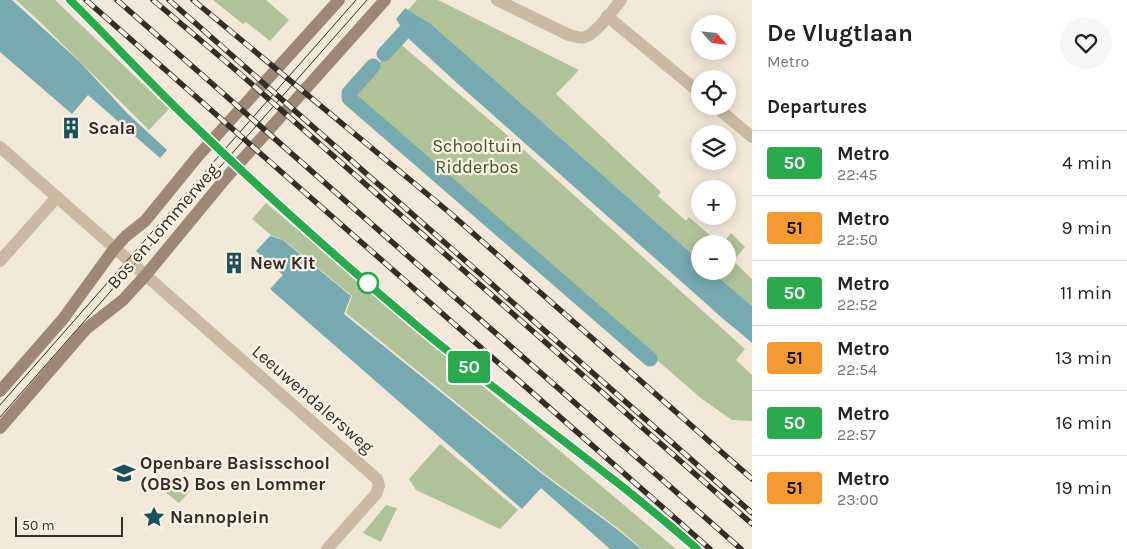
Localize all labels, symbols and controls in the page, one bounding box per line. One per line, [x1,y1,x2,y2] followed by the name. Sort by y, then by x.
[691,15,736,60] north arrow
[691,15,736,280] map controls
[1060,17,1112,69] button: heart
[767,19,913,47] text: De Vlugtlaan
[767,52,809,71] text: Metro
[691,70,736,115] button: locate
[767,96,867,118] text: Departures
[58,115,84,141] building icon: Scala
[88,117,136,139] place label: Scala
[691,125,736,170] button: layers
[432,135,522,178] park label: Schooltuin Ridderbos
[837,143,889,165] text: Metro
[784,152,805,174] text: 50
[1062,152,1112,174] text: 4 min
[102,159,224,293] street label: Bos en Lommerweg
[837,165,877,184] text: 22:45
[691,180,736,225] button: +
[837,208,889,230] text: Metro
[786,217,803,239] text: 51
[1062,217,1112,239] text: 9 min
[837,230,878,249] text: 22:50
[691,235,736,280] button: −
[221,250,247,276] building icon: New Kit
[250,252,315,274] place label: New Kit
[357,272,379,294] unlabelled marker
[837,273,889,295] text: Metro
[784,282,805,304] text: 50
[1060,282,1112,304] text: 11 min
[837,295,878,314] text: 22:52
[837,338,889,360] text: Metro
[248,340,378,458] street label: Leeuwendalersweg
[786,347,803,369] text: 51
[1055,347,1112,369] text: 13 min
[446,351,492,383] line badge: 50
[458,356,480,378] text: 50
[837,360,877,379] text: 22:54
[837,403,889,425] text: Metro
[784,412,805,434] text: 50
[1055,412,1112,434] text: 16 min
[837,425,876,444] text: 22:57
[140,452,330,495] place label: Openbare Basisschool (OBS) Bos en Lommer
[111,460,137,486] school or university icon: Openbare Basisschool (OBS) Bos en Lommer
[837,468,889,490] text: Metro
[786,477,803,499] text: 51
[1055,477,1112,499] text: 19 min
[837,490,878,509] text: 23:00
[141,504,167,530] place icon: Nannoplein
[170,506,269,528] place label: Nannoplein
[15,514,122,537] scale bar
[22,517,55,534] text: 50 m

